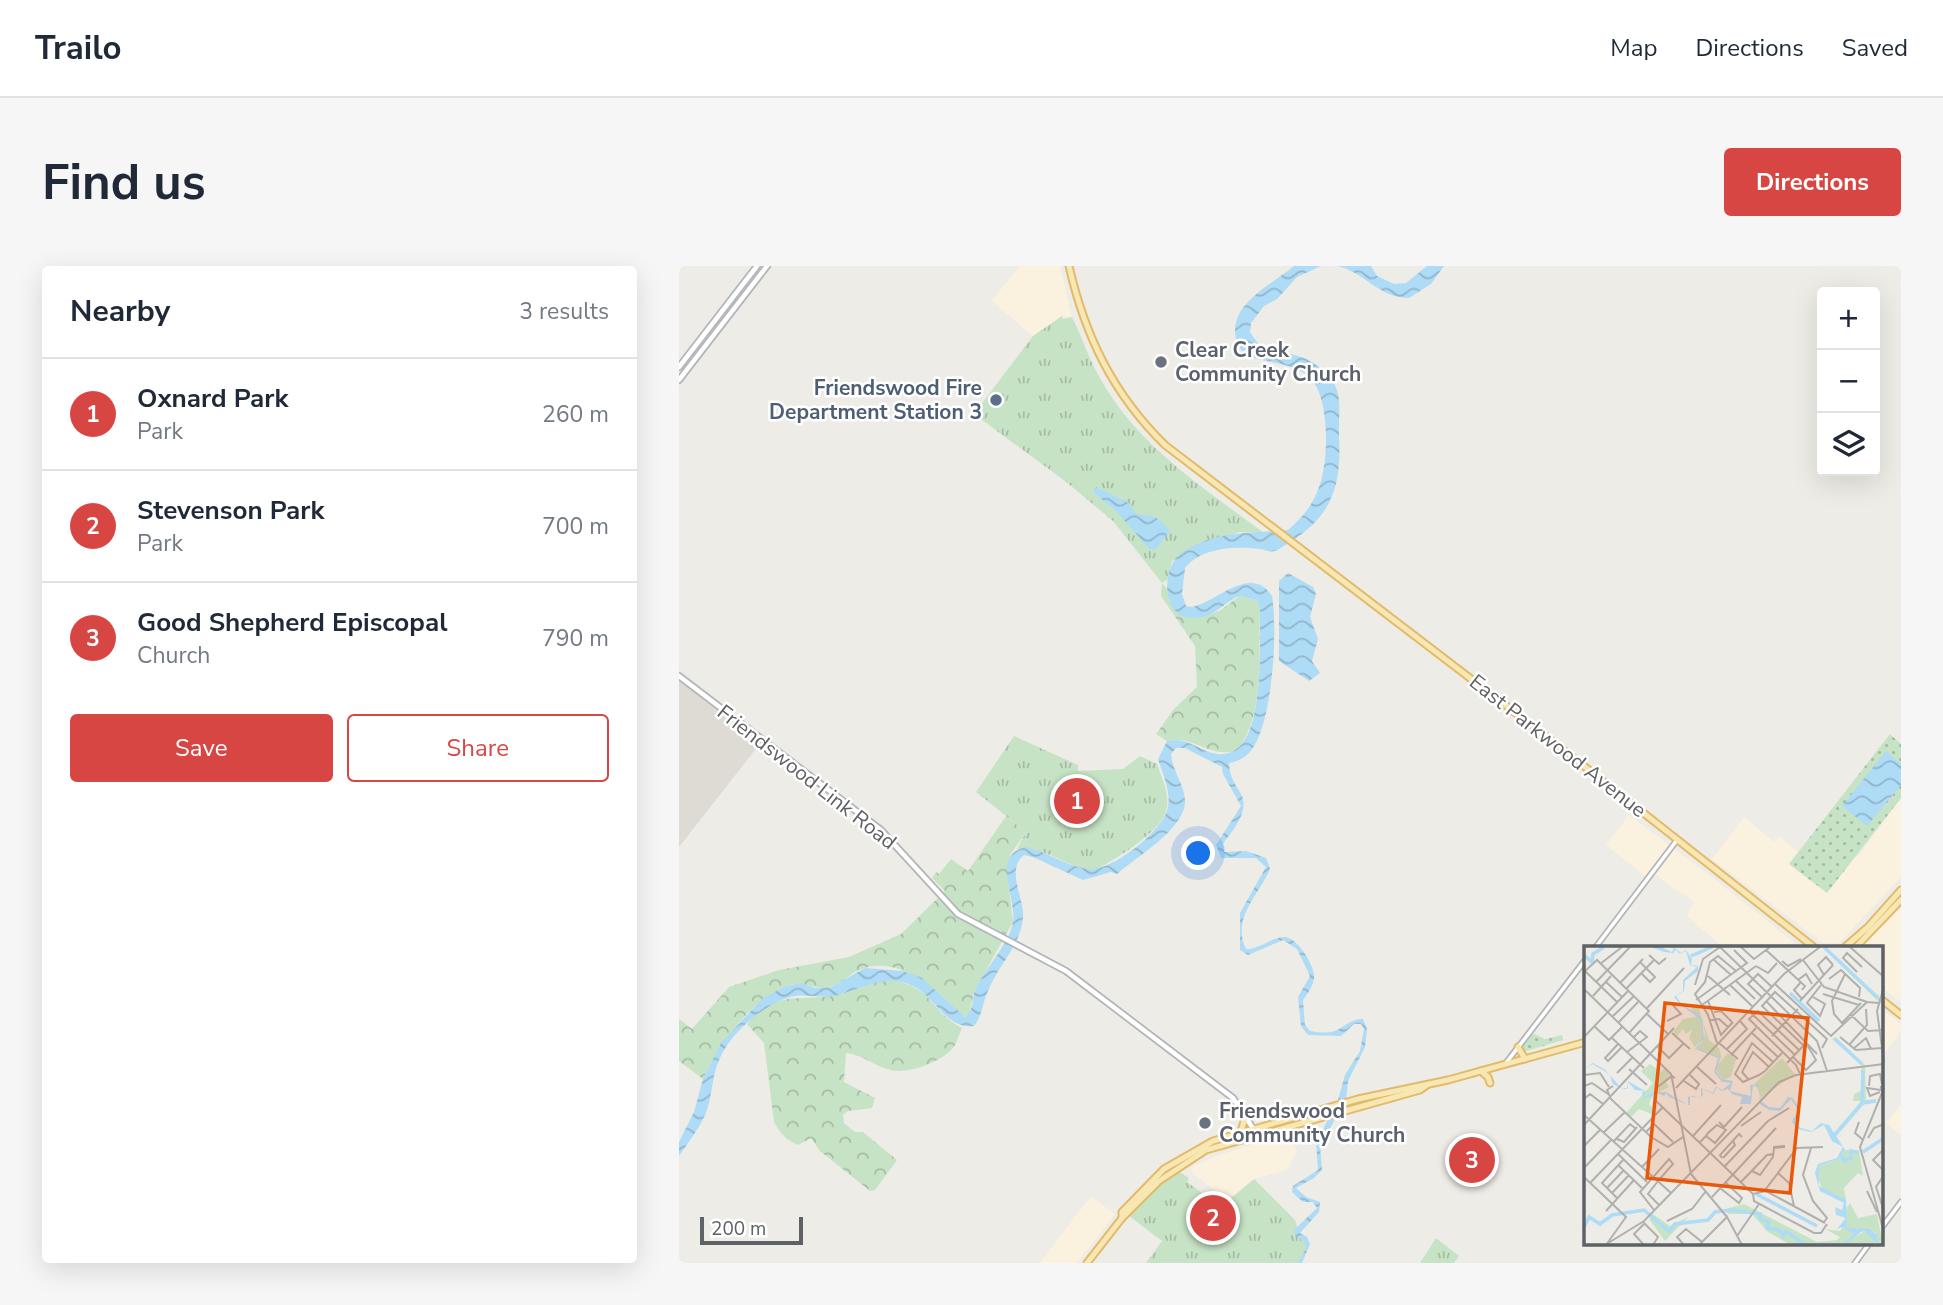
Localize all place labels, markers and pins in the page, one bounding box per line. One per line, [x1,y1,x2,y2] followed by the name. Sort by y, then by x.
[1175,336,1361,388] place label: Clear Creek Community Church
[1153,354,1169,370] marker: Clear Creek Community Church
[769,374,982,426] place label: Friendswood Fire Department Station 3
[988,392,1004,408] marker: Friendswood Fire Department Station 3
[1054,775,1100,827] pin: 1
[1219,1097,1405,1149] place label: Friendswood Community Church
[1197,1115,1213,1131] marker: Friendswood Community Church
[1449,1134,1495,1186] pin: 3
[1190,1192,1236,1244] pin: 2

